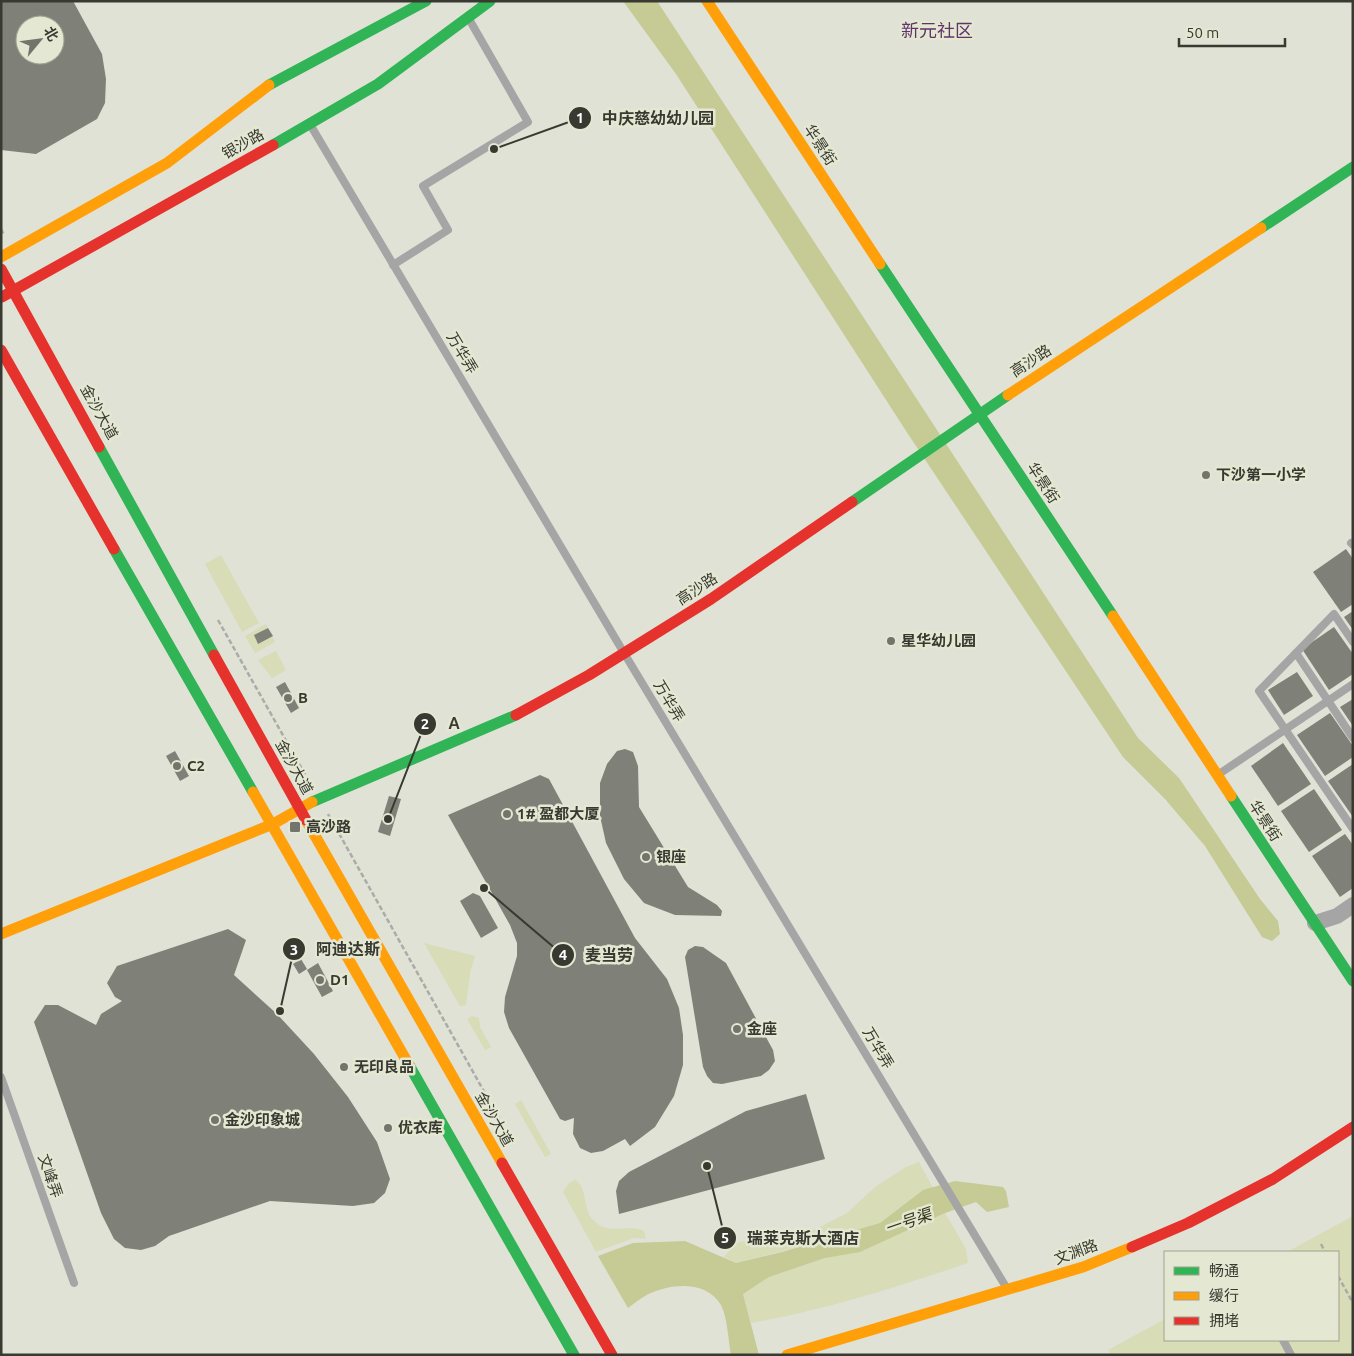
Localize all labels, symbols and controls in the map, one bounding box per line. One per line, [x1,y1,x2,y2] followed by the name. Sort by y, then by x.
[15,15,65,65] north arrow
[1179,15,1285,47] scale bar
[901,20,973,40] district label: 新元社区
[41,24,62,44] text: 北
[1186,24,1219,41] text: 50 m
[567,103,724,134] callout: 中庆慈幼幼儿园
[576,109,584,126] text: 1
[602,109,714,127] text: 中庆慈幼幼儿园
[801,121,840,168] street label: 华景街
[219,125,267,162] street label: 银沙路
[444,329,481,376] street label: 万华弄
[1007,341,1054,380] street label: 高沙路
[77,381,121,442] street label: 金沙大道
[1024,459,1063,506] street label: 华景街
[1216,466,1306,483] place label: 下沙第一小学
[1200,469,1212,481] marker: 下沙第一小学
[673,569,720,608] street label: 高沙路
[901,632,976,649] place label: 星华幼儿园
[885,635,897,647] marker: 星华幼儿园
[651,677,688,724] street label: 万华弄
[298,689,308,706] place label: B
[282,692,294,704] marker: B
[413,708,469,739] callout: A
[448,714,460,732] text: A
[421,715,429,732] text: 2
[272,736,316,797] street label: 金沙大道
[187,757,205,774] place label: C2
[171,760,183,772] marker: C2
[1246,797,1285,844] street label: 华景街
[517,805,599,822] place label: 1# 盈都大厦
[501,808,513,820] marker: 1# 盈都大厦
[306,818,351,835] place label: 高沙路
[288,820,302,834] marker: 高沙路
[656,848,686,865] place label: 银座
[640,851,652,863] marker: 银座
[281,934,390,965] callout: 阿迪达斯
[316,940,380,958] text: 阿迪达斯
[550,940,643,971] callout: 麦当劳
[290,941,298,958] text: 3
[559,946,567,963] text: 4
[585,946,633,964] text: 麦当劳
[330,971,349,988] place label: D1
[314,974,326,986] marker: D1
[747,1020,777,1037] place label: 金座
[731,1023,743,1035] marker: 金座
[860,1024,897,1071] street label: 万华弄
[354,1058,414,1075] place label: 无印良品
[338,1061,350,1073] marker: 无印良品
[472,1089,517,1149] street label: 金沙大道
[225,1111,300,1128] place label: 金沙印象城
[209,1114,221,1126] marker: 金沙印象城
[398,1119,443,1136] place label: 优衣库
[382,1122,394,1134] marker: 优衣库
[35,1152,66,1200] street label: 文峰弄
[882,1204,936,1237] water label: 一号渠
[712,1223,869,1254] callout: 瑞莱克斯大酒店
[721,1229,729,1246] text: 5
[747,1229,859,1247] text: 瑞莱克斯大酒店
[1052,1236,1100,1267] street label: 文渊路
[1164,1251,1339,1341] legend
[1209,1262,1239,1279] text: 畅通
[1209,1287,1239,1304] text: 缓行
[1209,1312,1239,1329] text: 拥堵

